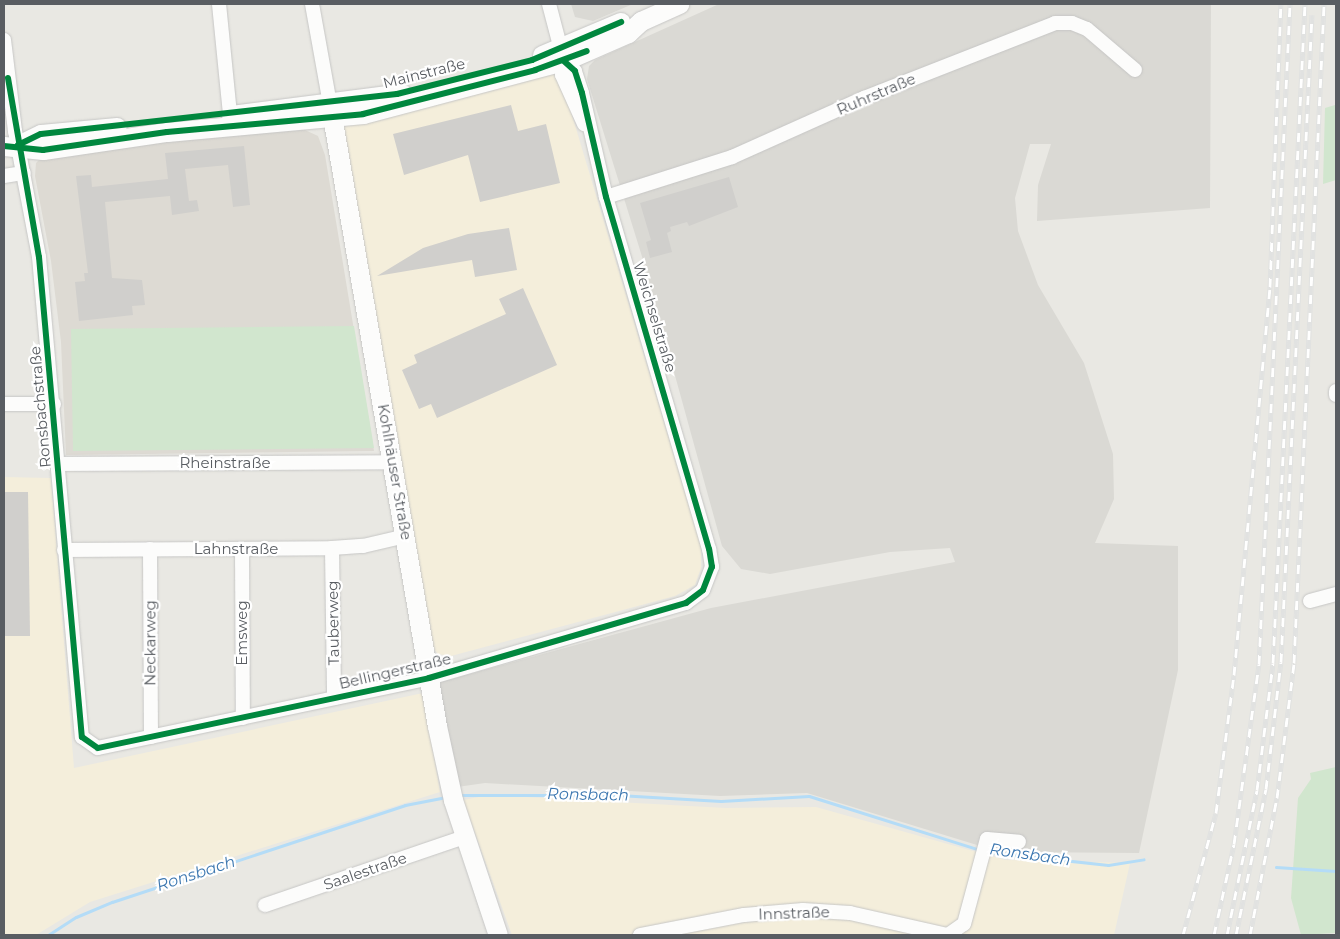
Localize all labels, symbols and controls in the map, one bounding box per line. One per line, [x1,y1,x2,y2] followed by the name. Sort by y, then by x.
[381,54,467,92] street label: Mainstraße
[834,69,918,119] street label: Ruhrstraße
[630,260,680,374] street label: Weichselstraße
[26,346,54,468] street label: Ronsbachstraße
[374,403,416,541] street label: Kohlhäuser Straße
[180,454,270,472] street label: Rheinstraße
[194,540,278,558] street label: Lahnstraße
[323,580,343,666] street label: Tauberweg
[141,600,159,686] street label: Neckarweg
[233,600,251,666] street label: Emsweg
[337,649,453,693] street label: Bellingerstraße
[547,785,629,805] water label: Ronsbach
[988,840,1072,870] water label: Ronsbach
[321,848,409,894] street label: Saalestraße
[154,852,238,896] water label: Ronsbach
[758,903,830,923] street label: Innstraße

